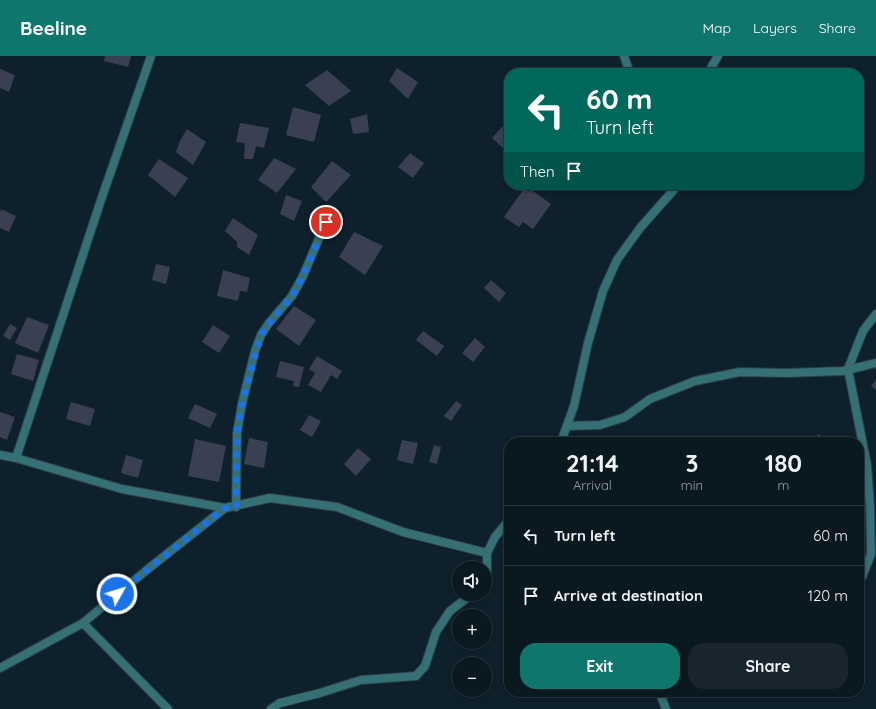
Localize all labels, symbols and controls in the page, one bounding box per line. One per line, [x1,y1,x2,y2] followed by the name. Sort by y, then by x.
[20,16,87,40] text: Beeline
[702,19,731,37] text: Map
[753,19,797,37] text: Layers
[819,19,856,37] text: Share
[586,81,652,116] text: 60 m
[520,84,572,136] icon: left
[586,116,654,139] text: Turn left
[563,160,585,182] icon: arrive
[520,162,555,181] text: Then
[309,205,343,239] pin
[315,211,337,233] icon: arrive
[566,448,619,478] text: 21:14
[685,448,698,478] text: 3
[765,448,802,478] text: 180
[573,477,612,493] text: Arrival
[681,477,703,493] text: min
[778,477,789,493] text: m
[520,525,542,547] icon: left
[554,526,616,545] text: Turn left
[813,526,848,545] text: 60 m
[452,561,492,697] map controls
[452,561,492,601] button: sound
[96,573,138,615] position arrow
[520,585,542,607] icon: arrive
[554,586,703,605] text: Arrive at destination
[807,586,848,605] text: 120 m
[452,609,492,649] button: +
[520,643,680,689] button: Exit
[688,643,848,689] button: Share
[452,657,492,697] button: −

